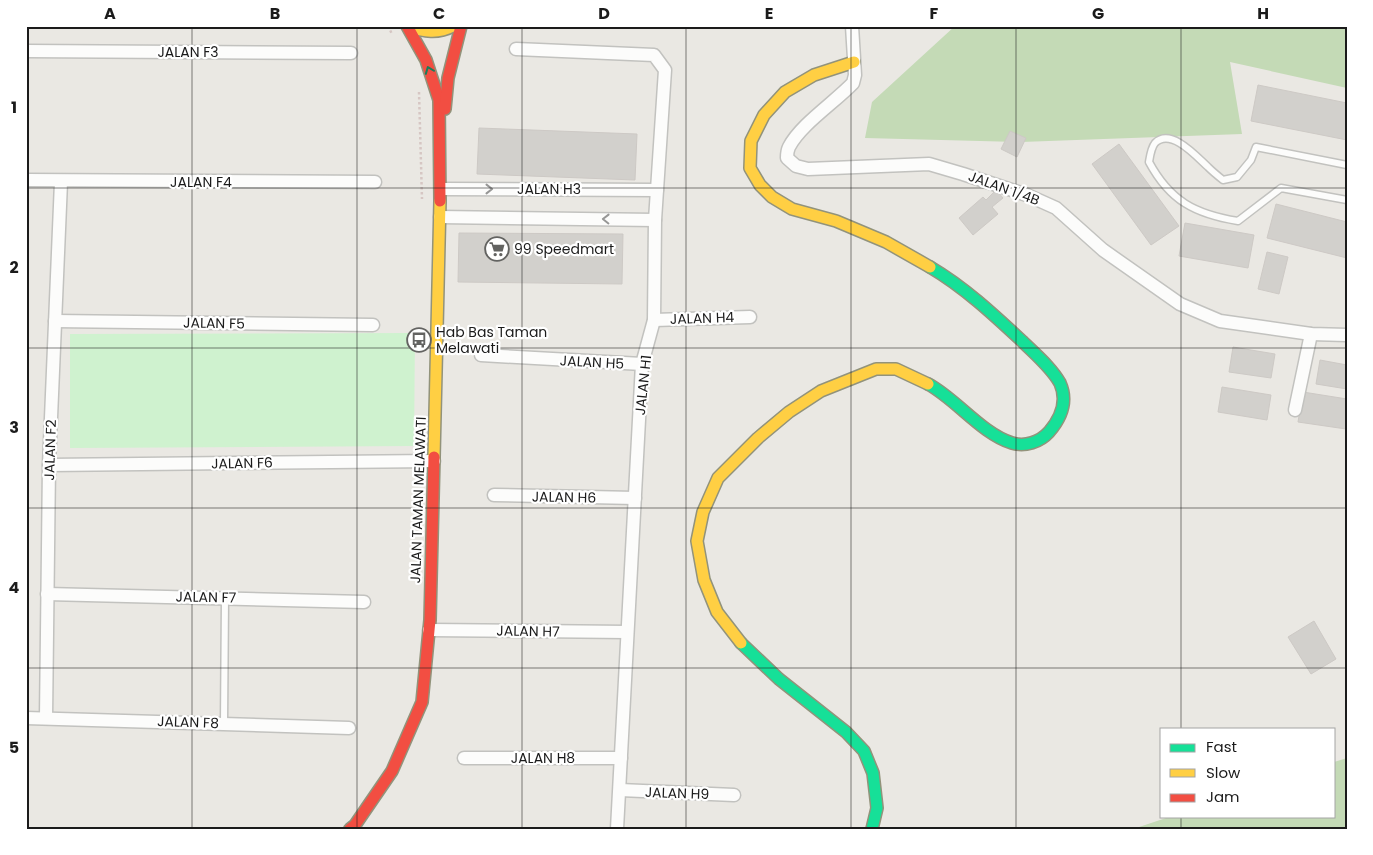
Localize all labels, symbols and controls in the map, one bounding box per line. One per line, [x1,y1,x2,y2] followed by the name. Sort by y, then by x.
[104,2,116,25] text: A
[270,2,280,25] text: B
[433,2,445,25] text: C
[598,2,610,25] text: D
[765,2,773,25] text: E
[930,2,939,25] text: F
[1092,2,1104,25] text: G
[1257,2,1269,25] text: H
[157,42,219,62] street label: JALAN F3
[425,66,436,75] one-way arrow
[11,96,17,119] text: 1
[966,166,1042,210] street label: JALAN 1/4B
[170,172,232,192] street label: JALAN F4
[517,179,581,199] street label: JALAN H3
[486,184,494,194] one-way arrow
[602,214,610,224] one-way arrow
[484,236,510,262] supermarket icon: 99 Speedmart
[514,239,614,259] place label: 99 Speedmart
[9,256,19,279] text: 2
[669,307,735,329] street label: JALAN H4
[183,312,245,334] street label: JALAN F5
[436,322,547,358] place label: Hab Bas Taman Melawati
[406,327,432,353] bus stop icon: Hab Bas Taman Melawati
[559,350,625,374] street label: JALAN H5
[630,354,656,416] street label: JALAN H1
[9,416,19,439] text: 3
[405,416,431,584] street label: JALAN TAMAN MELAWATI
[39,419,61,481] street label: JALAN F2
[211,452,273,474] street label: JALAN F6
[532,486,597,508] street label: JALAN H6
[9,576,20,599] text: 4
[176,586,237,608] street label: JALAN F7
[496,620,560,642] street label: JALAN H7
[157,711,219,733] street label: JALAN F8
[1160,728,1336,818] legend
[9,736,19,759] text: 5
[1206,736,1237,757] text: Fast
[511,748,575,768] street label: JALAN H8
[1206,762,1241,783] text: Slow
[644,782,710,804] street label: JALAN H9
[1206,786,1240,807] text: Jam

